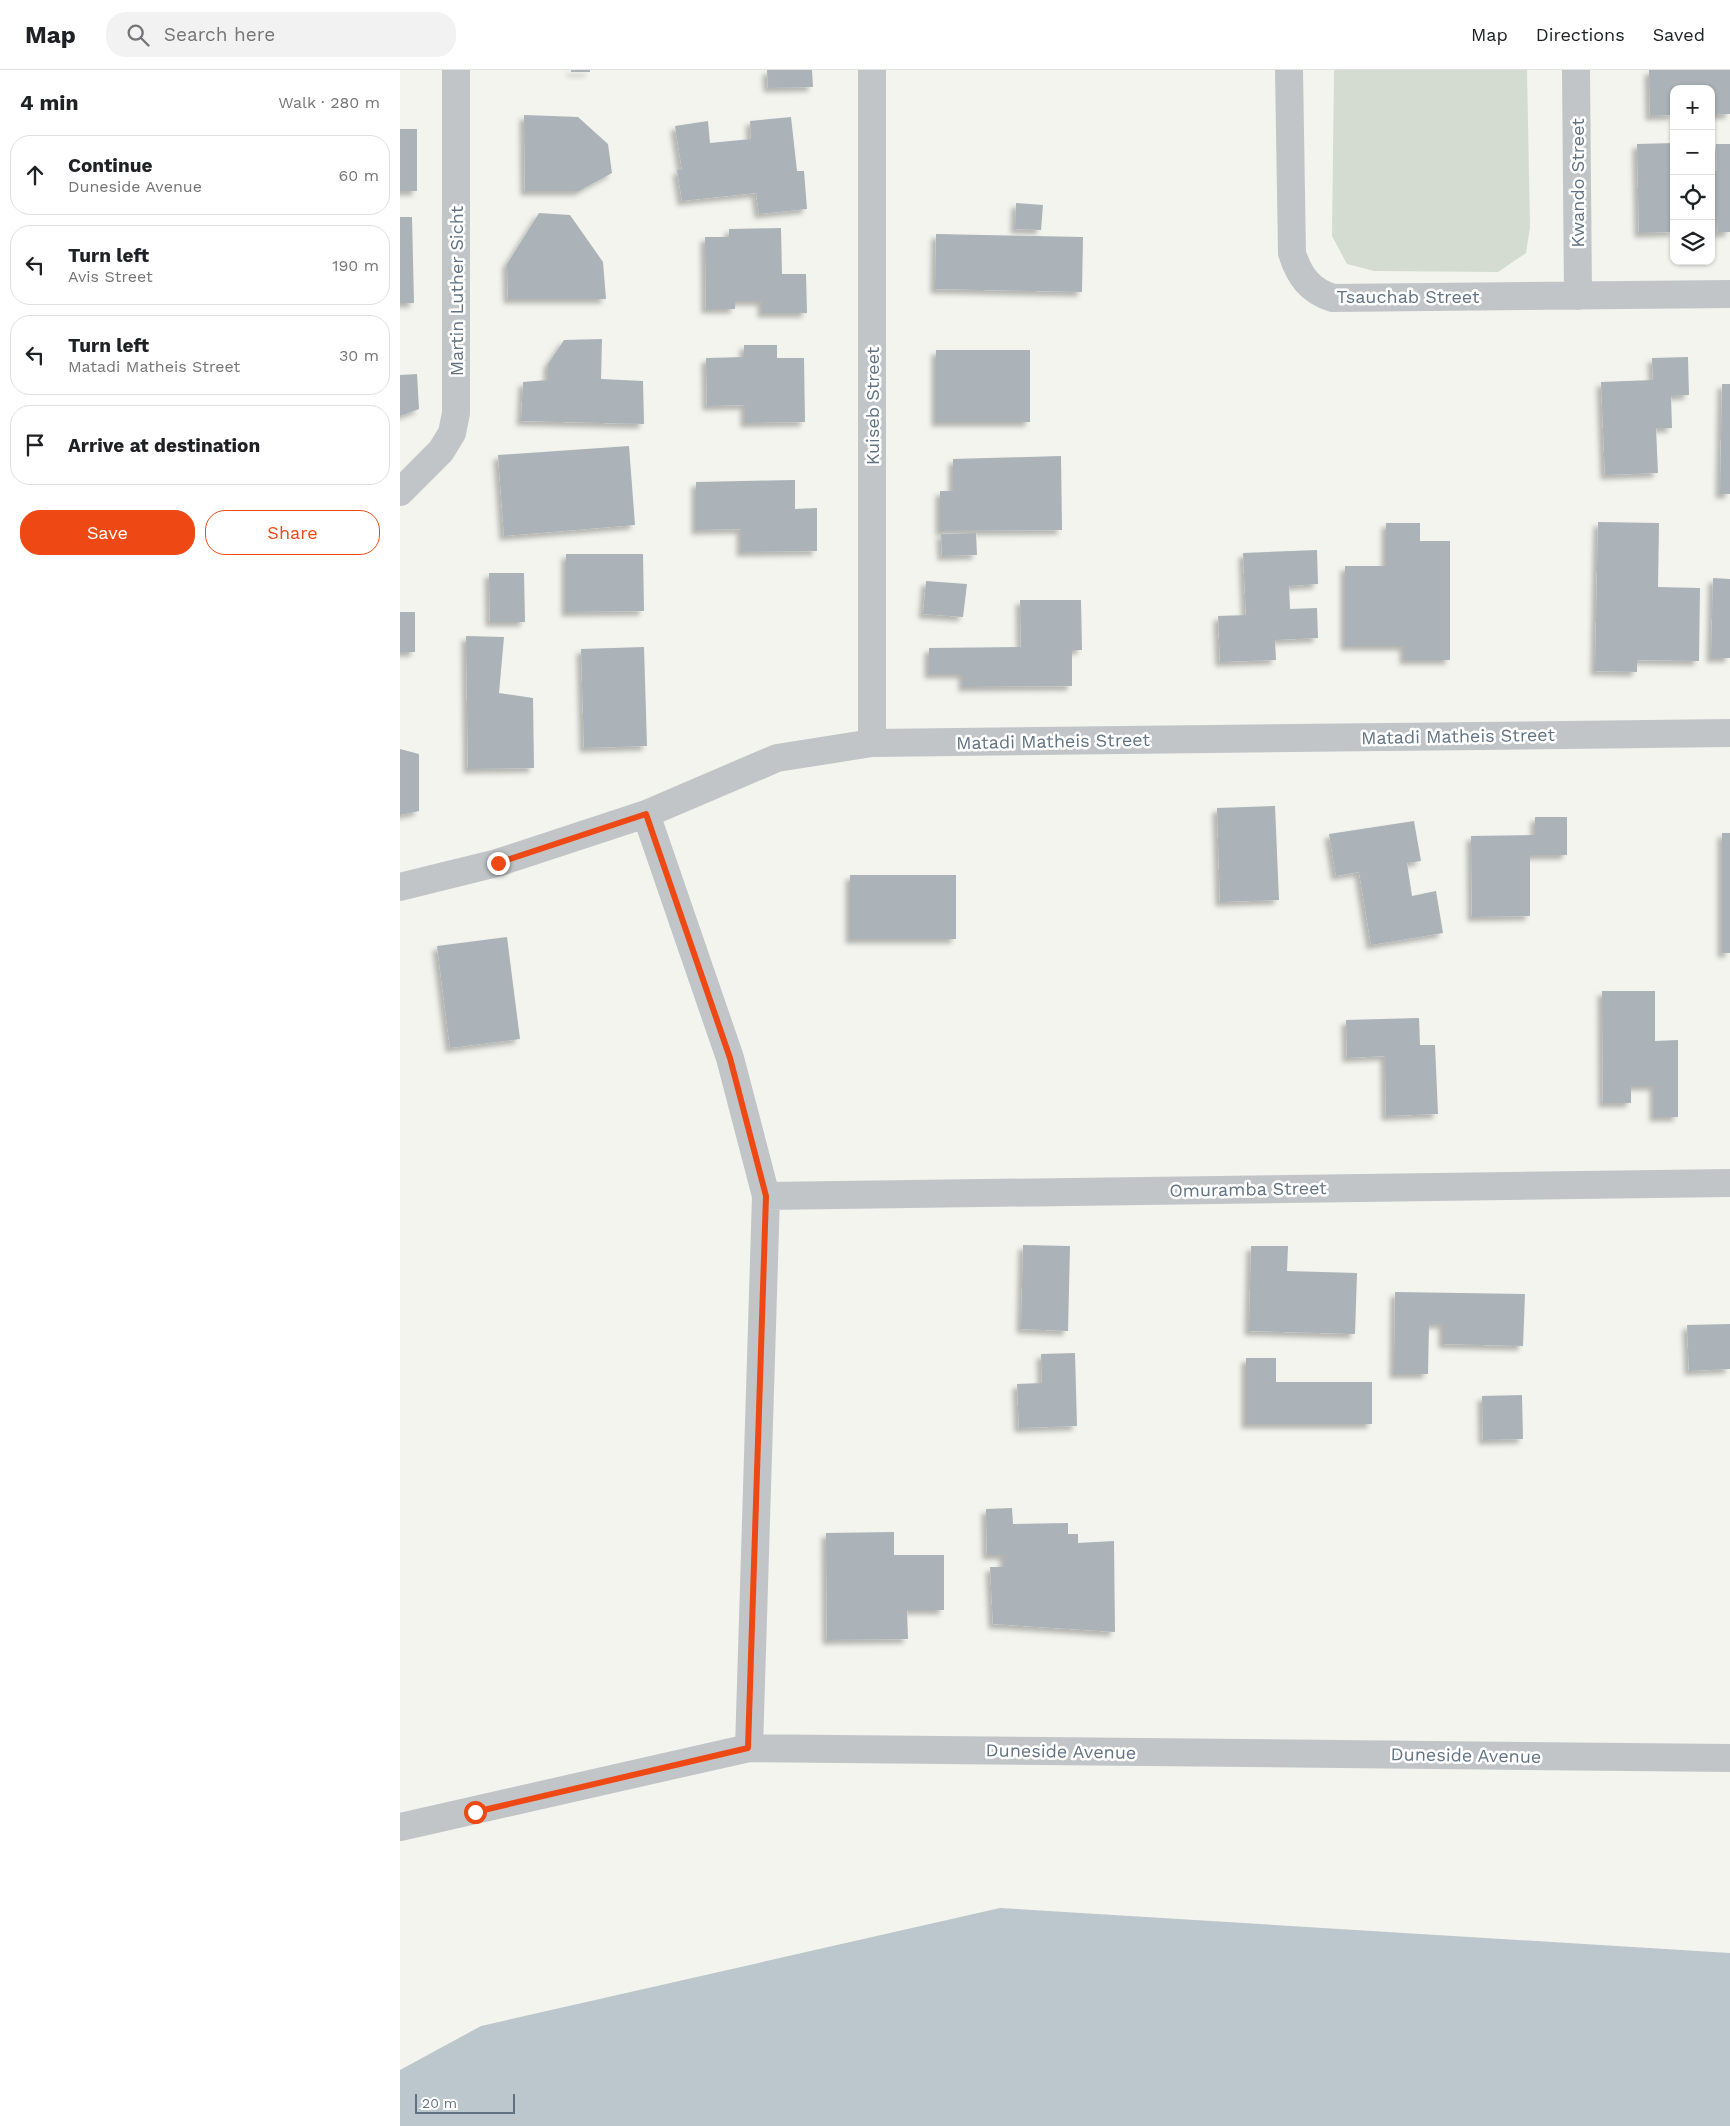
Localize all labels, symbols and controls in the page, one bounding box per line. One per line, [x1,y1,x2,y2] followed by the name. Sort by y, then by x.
[106,12,456,57] search box
[25,21,76,49] text: Map
[124,21,152,49] icon: search
[164,23,275,46] text: Search here
[1471,24,1508,45] text: Map
[1536,24,1625,45] text: Directions
[1653,24,1705,45] text: Saved
[1670,85,1715,265] map controls
[1670,85,1715,130] button: +
[20,90,78,115] text: 4 min
[278,93,380,112] text: Walk · 280 m
[1567,118,1588,248] street label: Kwando Street
[1670,130,1715,175] button: −
[68,154,152,177] text: Continue
[21,161,49,189] icon: ahead
[339,166,379,185] text: 60 m
[1670,175,1715,220] button: locate
[68,177,202,196] text: Duneside Avenue
[446,205,467,376] street label: Martin Luther Sicht
[1670,220,1715,265] button: layers
[68,244,149,267] text: Turn left
[21,251,49,279] icon: left
[332,256,379,275] text: 190 m
[68,267,153,286] text: Avis Street
[1337,286,1480,307] street label: Tsauchab Street
[68,334,149,357] text: Turn left
[21,341,49,369] icon: left
[339,346,379,365] text: 30 m
[862,346,883,465] street label: Kuiseb Street
[68,357,240,376] text: Matadi Matheis Street
[21,431,49,459] icon: arrive
[68,434,260,457] text: Arrive at destination
[20,510,195,555] button: Save
[205,510,380,555] button: Share
[1361,724,1556,748] street label: Matadi Matheis Street
[956,729,1151,753] street label: Matadi Matheis Street
[487,852,510,875] route end
[1169,1177,1327,1201] street label: Omuramba Street
[986,1739,1136,1763] street label: Duneside Avenue
[1391,1743,1541,1767] street label: Duneside Avenue
[464,1801,487,1824] route start
[415,2091,515,2114] scale bar
[422,2095,457,2111] text: 20 m

